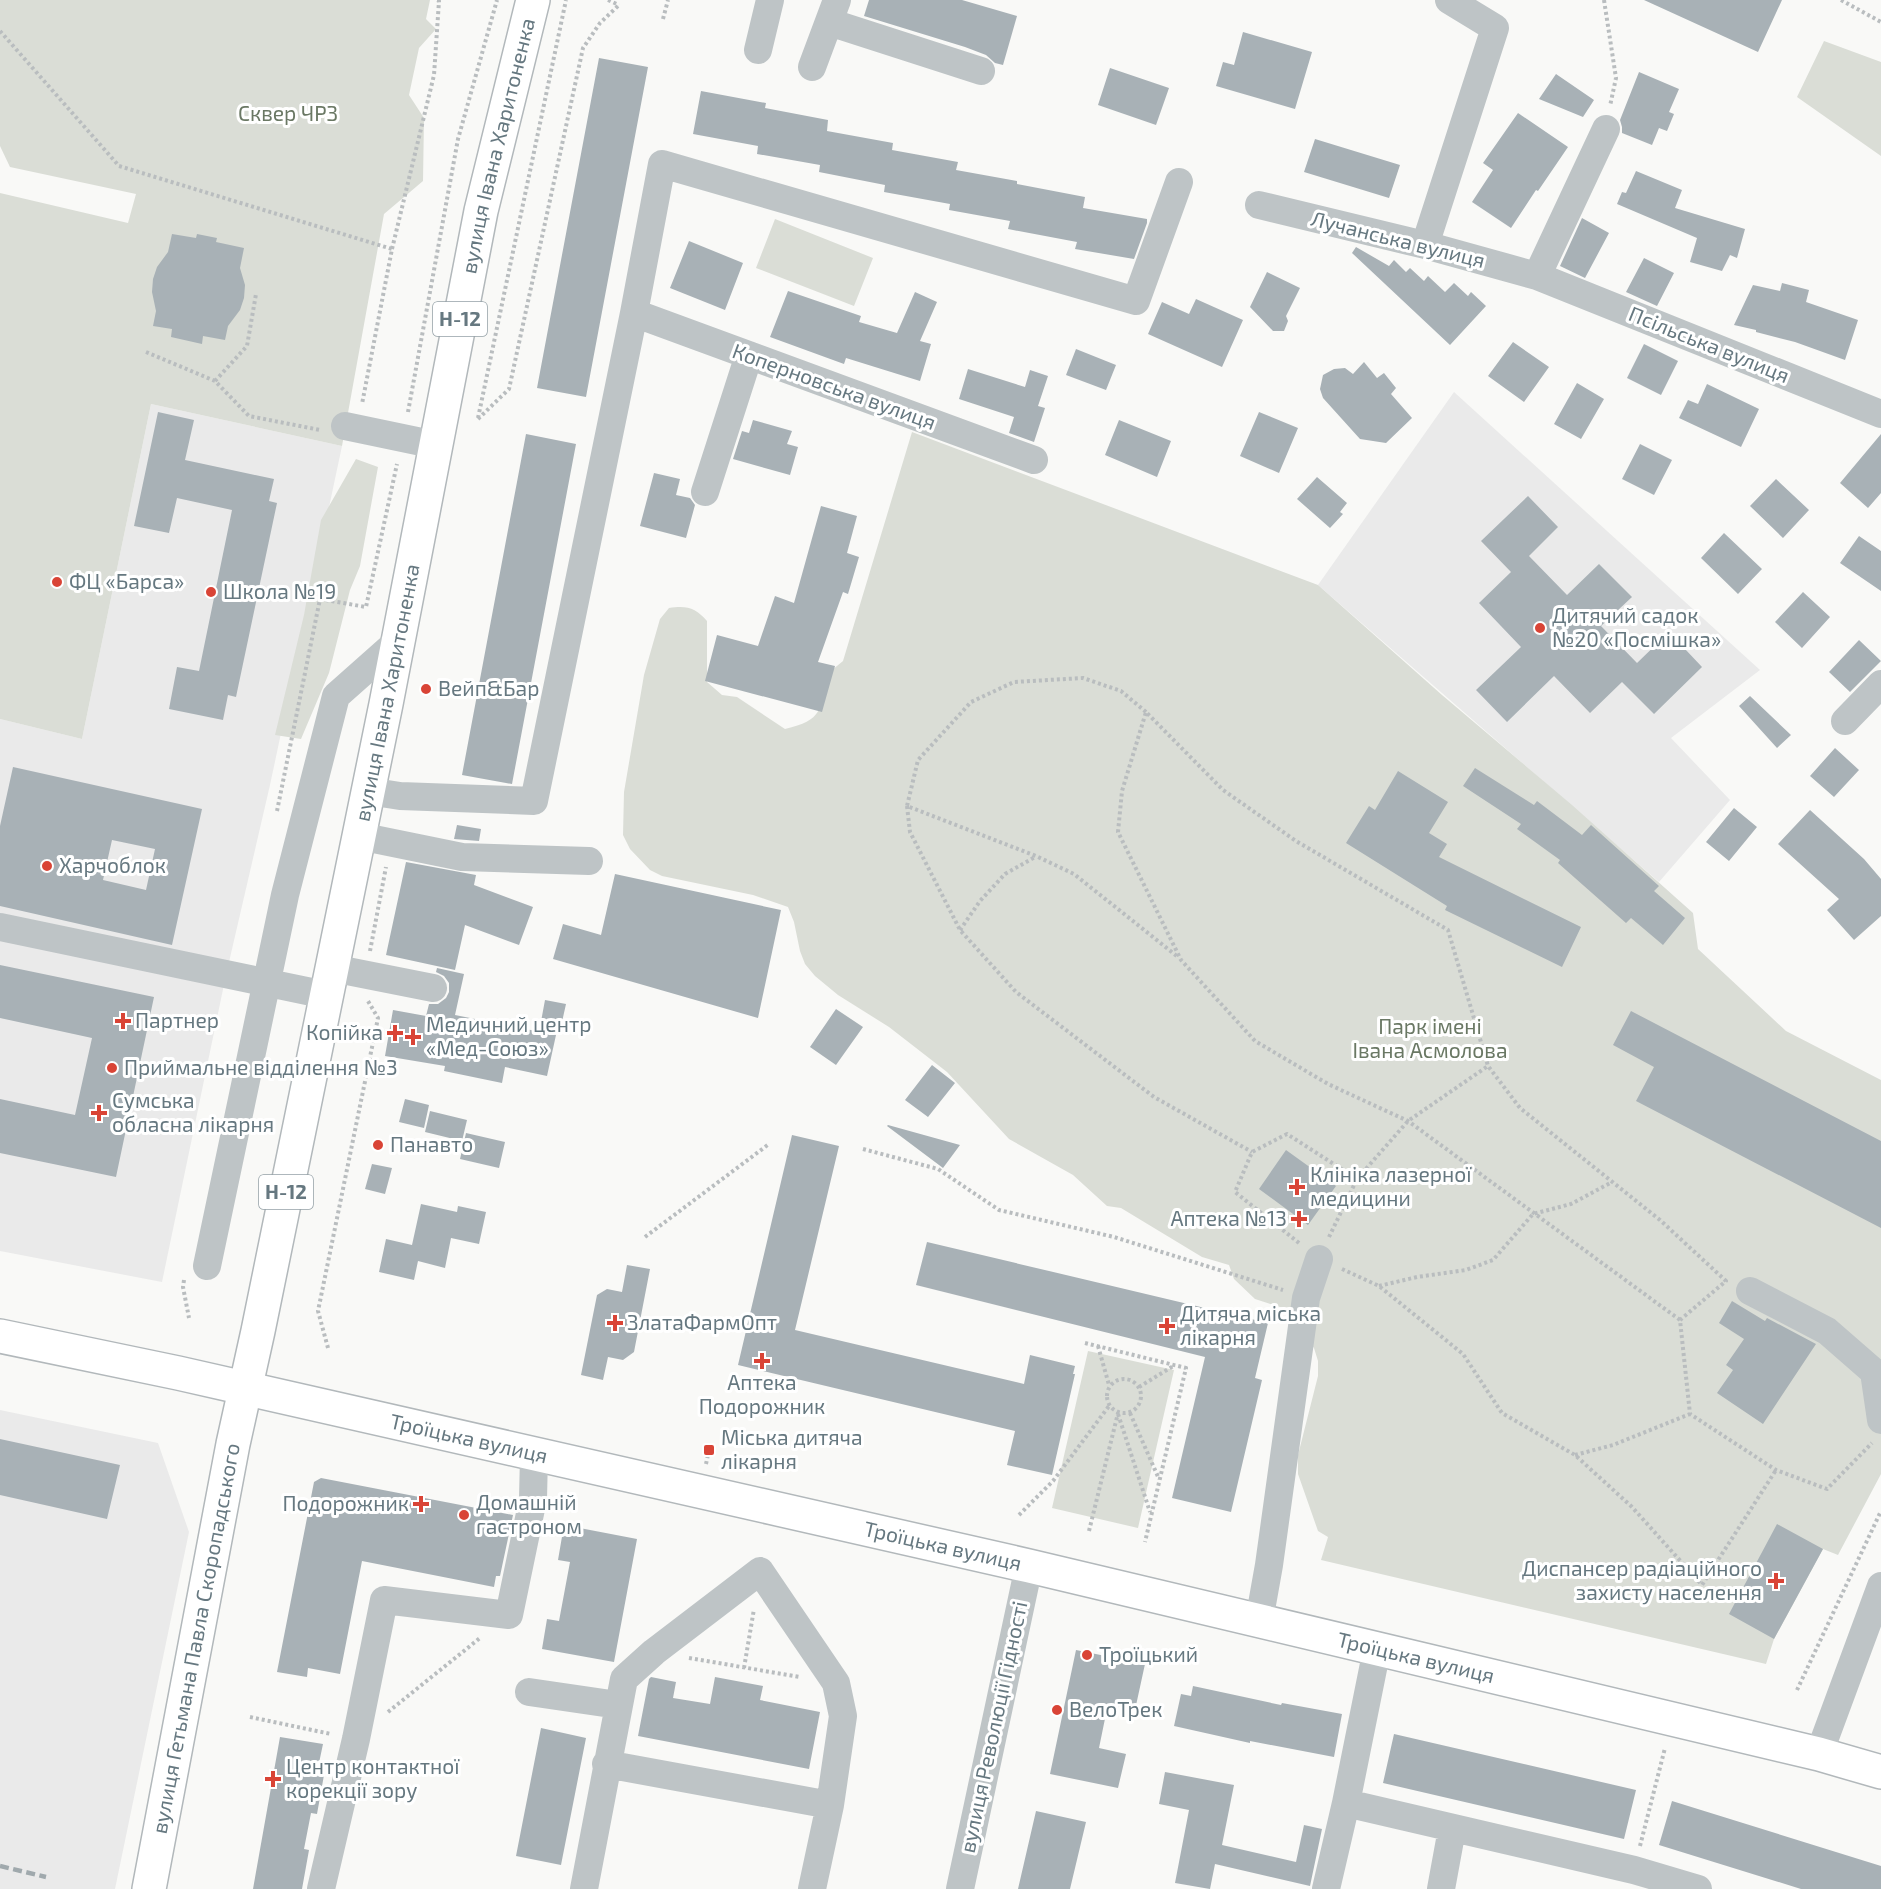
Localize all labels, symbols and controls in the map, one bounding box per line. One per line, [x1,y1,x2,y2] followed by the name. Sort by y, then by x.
[455,15,539,275] street label: вулиця Івана Харитоненка
[238,100,338,125] park label: Сквер ЧРЗ
[1308,205,1488,273] street label: Лучанська вулиця
[1625,300,1794,388] street label: Псільська вулиця
[433,302,487,336] road number: Н-12
[729,337,940,435] street label: Коперновська вулиця
[348,562,424,823] street label: вулиця Івана Харитоненка
[69,568,184,593] place label: ФЦ «Барса»
[50,575,64,589] marker: ФЦ «Барса»
[223,578,336,603] place label: Школа №19
[204,585,218,599] marker: Школа №19
[1552,602,1721,651] place label: Дитячий садок №20 «Посмішка»
[1533,621,1547,635] marker: Дитячий садок №20 «Посмішка»
[438,675,539,700] place label: Вейп&Бар
[419,682,433,696] marker: Вейп&Бар
[59,852,166,877] place label: Харчоблок
[40,859,54,873] marker: Харчоблок
[135,1007,219,1032] place label: Партнер
[426,1011,591,1060] place label: Медичний центр «Мед-Союз»
[1352,1013,1508,1062] park label: Парк імені Івана Асмолова
[116,1014,130,1028] marker: Партнер
[306,1019,383,1044] place label: Копійка
[388,1026,402,1040] marker: Копійка
[404,1028,422,1046] marker: Медичний центр «Мед-Союз»
[124,1054,398,1079] place label: Приймальне відділення №3
[105,1061,119,1075] marker: Приймальне відділення №3
[112,1087,274,1136] place label: Сумська обласна лікарня
[90,1104,108,1122] marker: Сумська обласна лікарня
[390,1131,473,1156] place label: Панавто
[371,1138,385,1152] marker: Панавто
[1310,1161,1472,1210] place label: Клініка лазерної медицини
[259,1175,313,1209] road number: Н-12
[1288,1178,1306,1196] marker: Клініка лазерної медицини
[1170,1205,1287,1230] place label: Аптека №13
[1292,1212,1306,1226] marker: Аптека №13
[1180,1300,1321,1349] place label: Дитяча міська лікарня
[627,1309,777,1334] place label: ЗлатаФармОпт
[608,1316,622,1330] marker: ЗлатаФармОпт
[1158,1317,1176,1335] marker: Дитяча міська лікарня
[755,1354,769,1368] marker: Аптека Подорожник
[699,1369,825,1418] place label: Аптека Подорожник
[388,1408,550,1467] street label: Троїцька вулиця
[721,1424,863,1473] place label: Міська дитяча лікарня
[146,1441,244,1835] street label: вулиця Гетьмана Павла Скоропадського
[702,1443,716,1457] marker: Міська дитяча лікарня
[476,1489,582,1538] place label: Домашній гастроном
[282,1490,409,1515] place label: Подорожник
[414,1497,428,1511] marker: Подорожник
[457,1508,471,1522] marker: Домашній гастроном
[862,1515,1024,1575] street label: Троїцька вулиця
[1522,1555,1762,1605] place label: Диспансер радіаційного захисту населення
[1767,1572,1785,1590] marker: Диспансер радіаційного захисту населення
[954,1599,1032,1855] street label: вулиця Революції Гідності
[1335,1626,1497,1687] street label: Троїцька вулиця
[1099,1641,1198,1666] place label: Троїцький
[1080,1648,1094,1662] marker: Троїцький
[1069,1696,1162,1721] place label: ВелоТрек
[1050,1703,1064,1717] marker: ВелоТрек
[286,1753,460,1803] place label: Центр контактної корекції зору
[264,1770,282,1788] marker: Центр контактної корекції зору

